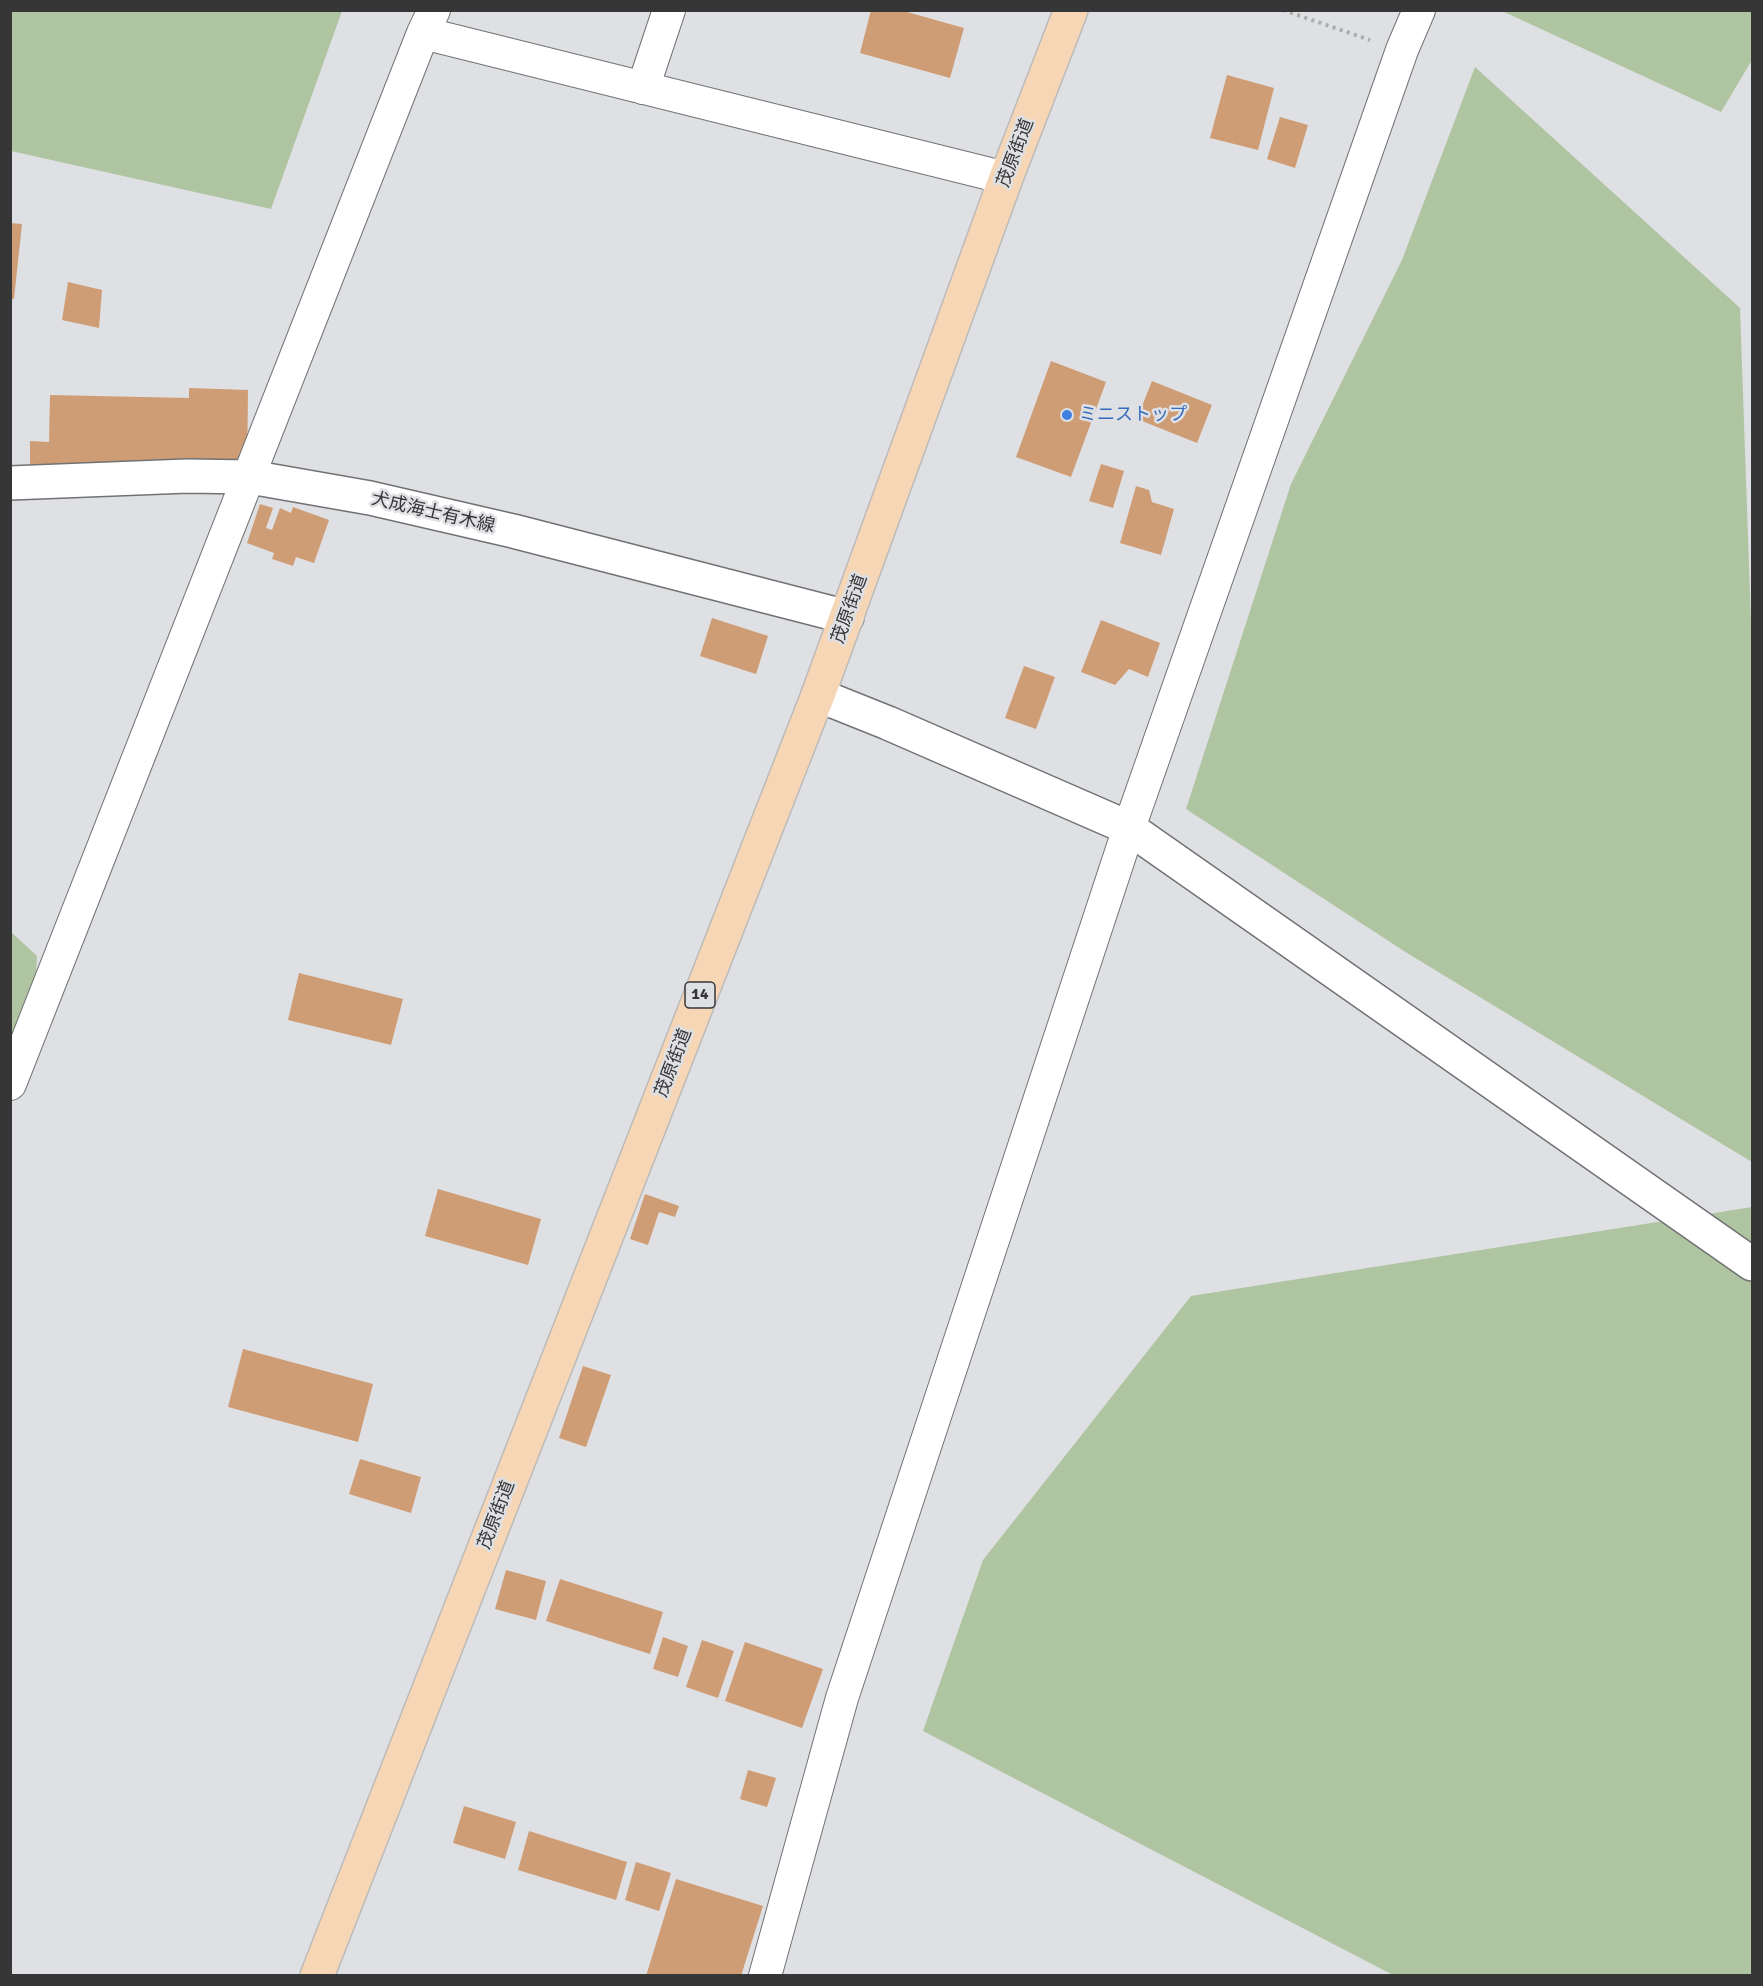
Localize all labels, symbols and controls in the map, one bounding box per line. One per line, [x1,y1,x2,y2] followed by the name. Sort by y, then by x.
[993,116,1039,190] street label: 茂原街道
[1079,404,1187,426] place label: ミニストップ
[1060,408,1074,422] marker: ミニストップ
[369,488,497,538] street label: 犬成海士有木線
[828,571,872,647] street label: 茂原街道
[685,982,715,1008] road number: 14
[651,1026,697,1100] street label: 茂原街道
[474,1478,520,1552] street label: 茂原街道

